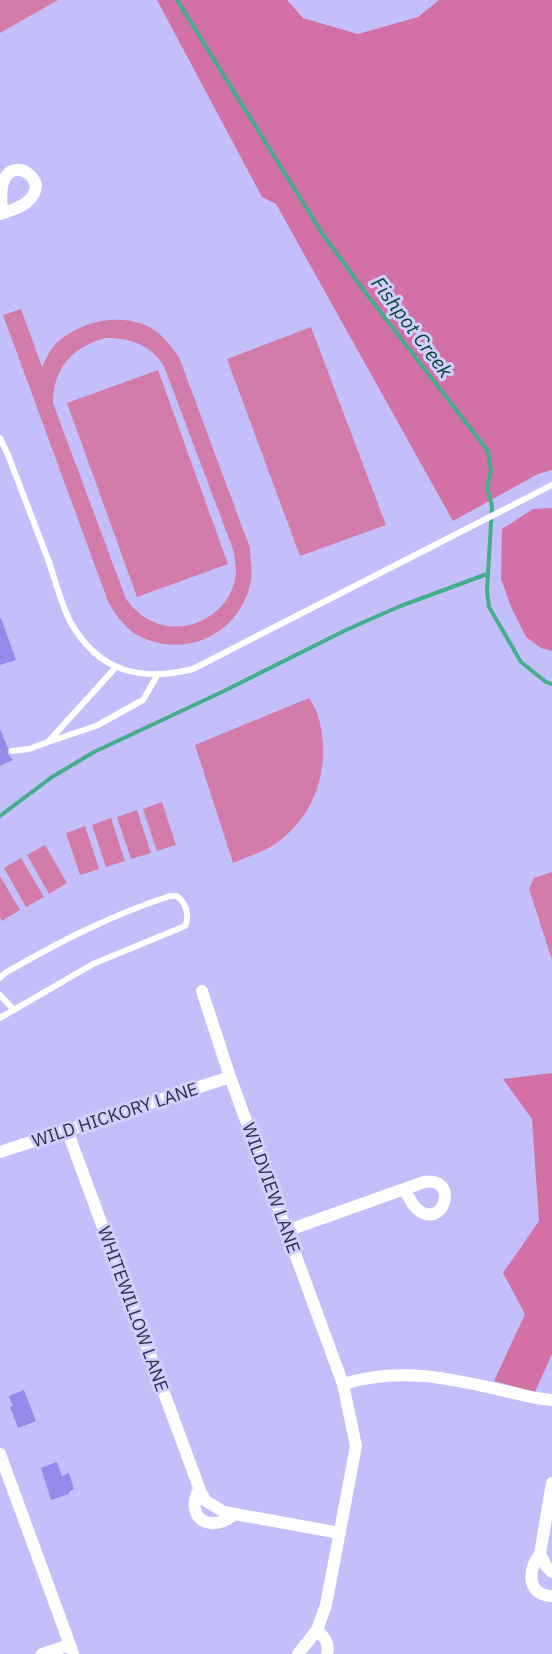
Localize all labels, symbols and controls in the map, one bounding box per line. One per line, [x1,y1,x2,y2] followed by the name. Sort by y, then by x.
[365,271,460,383] water label: Fishpot Creek
[29,1077,201,1152] street label: WILD HICKORY LANE
[237,1119,306,1256] street label: WILDVIEW LANE
[93,1223,174,1395] street label: WHITEWILLOW LANE

